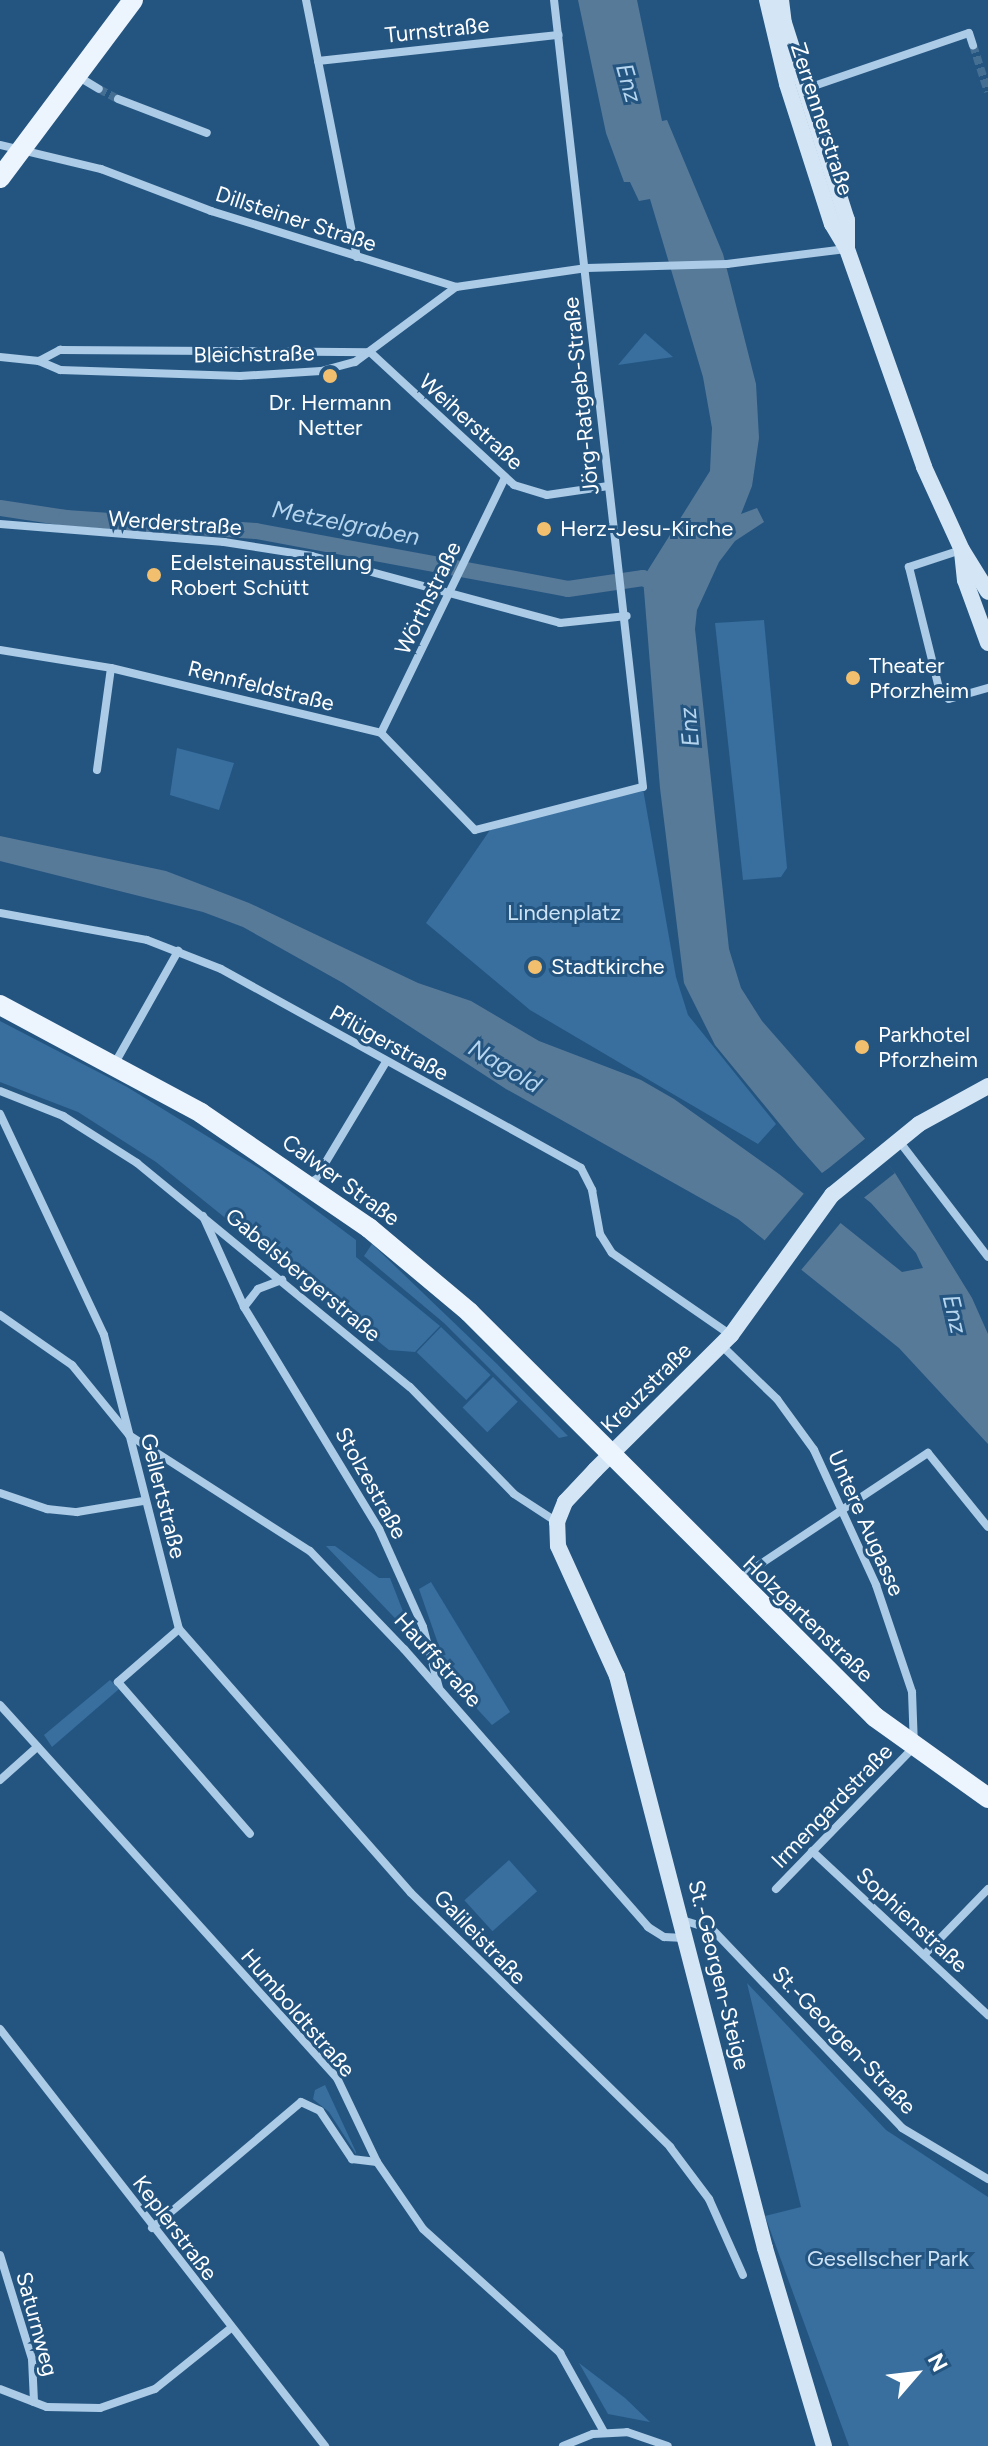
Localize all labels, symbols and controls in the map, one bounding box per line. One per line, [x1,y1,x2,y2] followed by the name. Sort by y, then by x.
[384,11,490,49] street label: Turnstraße
[785,39,859,199] street label: Zerrennerstraße
[610,60,648,106] water label: Enz
[212,181,380,257] street label: Dillsteiner Straße
[557,296,605,496] street label: Jörg-Ratgeb-Straße
[193,340,315,368] street label: Bleichstraße
[321,367,339,385] marker: Dr. Hermann Netter
[414,368,528,476] street label: Weiherstraße
[268,389,392,440] place label: Dr. Hermann Netter
[270,495,422,551] water label: Metzelgraben
[107,505,243,541] street label: Werderstraße
[560,516,733,542] place label: Herz-Jesu-Kirche
[535,520,553,538] marker: Herz-Jesu-Kirche
[389,537,467,659] street label: Wörthstraße
[170,549,372,600] place label: Edelsteinausstellung Robert Schütt
[145,566,163,584] marker: Edelsteinausstellung Robert Schütt
[869,652,969,704] place label: Theater Pforzheim
[185,655,337,717] street label: Rennfeldstraße
[844,669,862,687] marker: Theater Pforzheim
[673,706,705,748] water label: Enz
[507,900,621,926] park label: Lindenplatz
[551,954,665,980] place label: Stadtkirche
[526,958,544,976] marker: Stadtkirche
[325,999,453,1087] street label: Pflügerstraße
[878,1021,978,1072] place label: Parkhotel Pforzheim
[463,1033,547,1099] water label: Nagold
[853,1038,871,1056] marker: Parkhotel Pforzheim
[277,1129,405,1231] street label: Calwer Straße
[220,1202,386,1348] street label: Gabelsbergerstraße
[937,1292,973,1336] water label: Enz
[595,1337,697,1439] street label: Kreuzstraße
[329,1422,413,1544] street label: Stolzestraße
[135,1431,191,1561] street label: Gellertstraße
[822,1446,910,1600] street label: Untere Augasse
[737,1550,879,1688] street label: Holzgartenstraße
[389,1607,487,1713] street label: Hauffstraße
[766,1738,898,1874] street label: Irmengardstraße
[851,1862,973,1978] street label: Sophienstraße
[683,1877,755,2073] street label: St.-Georgen-Steige
[428,1884,532,1990] street label: Galileistraße
[235,1944,361,2082] street label: Humboldtstraße
[767,1960,921,2120] street label: St.-Georgen-Straße
[127,2170,223,2286] street label: Keplerstraße
[807,2246,969,2272] park label: Gesellscher Park
[10,2269,64,2379] street label: Saturnweg
[876,2334,956,2414] north arrow
[922,2349,954,2376] text: N

